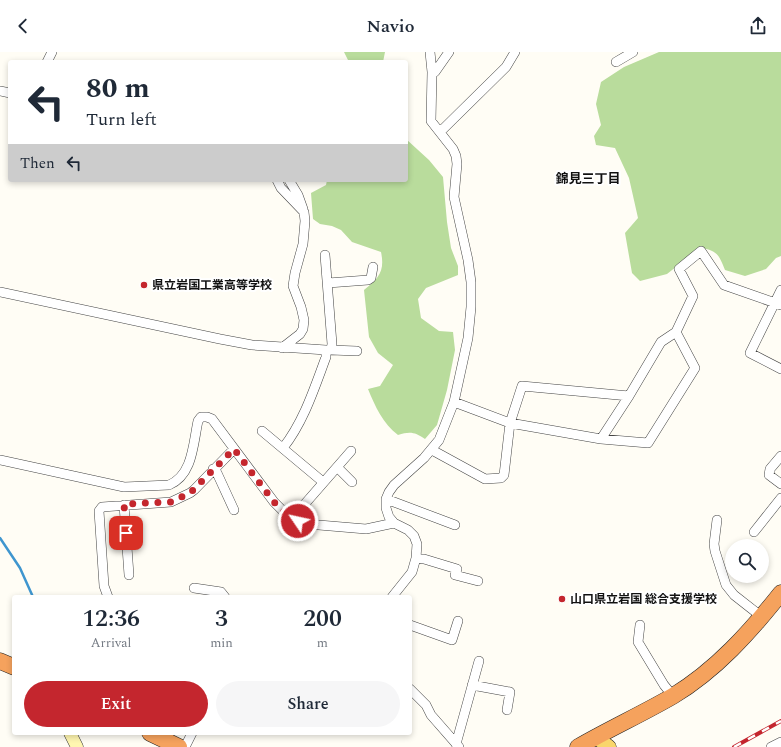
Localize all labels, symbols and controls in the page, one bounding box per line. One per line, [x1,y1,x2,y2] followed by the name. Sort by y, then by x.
[367,13,414,40] text: Navio
[12,15,34,37] icon: back
[747,15,769,37] icon: share
[86,67,150,110] text: 80 m
[20,76,72,128] icon: left
[86,106,157,133] text: Turn left
[20,152,55,175] text: Then
[63,152,85,174] icon: left
[555,169,621,189] district label: 錦見三丁目
[152,276,272,295] place label: 県立岩国工業高等学校
[139,280,149,290] marker: 県立岩国工業高等学校
[277,500,319,542] position arrow
[109,516,143,550] pin
[115,522,137,544] icon: arrive
[725,539,769,583] map controls
[725,539,769,583] button: search
[570,590,717,609] place label: 山口県立岩国 総合支援学校
[557,594,567,604] marker: 山口県立岩国 総合支援学校
[82,601,140,637] text: 12:36
[215,601,228,637] text: 3
[303,601,342,637] text: 200
[91,633,131,653] text: Arrival
[210,633,233,653] text: min
[317,633,328,653] text: m
[24,681,208,727] button: Exit
[216,681,400,727] button: Share

